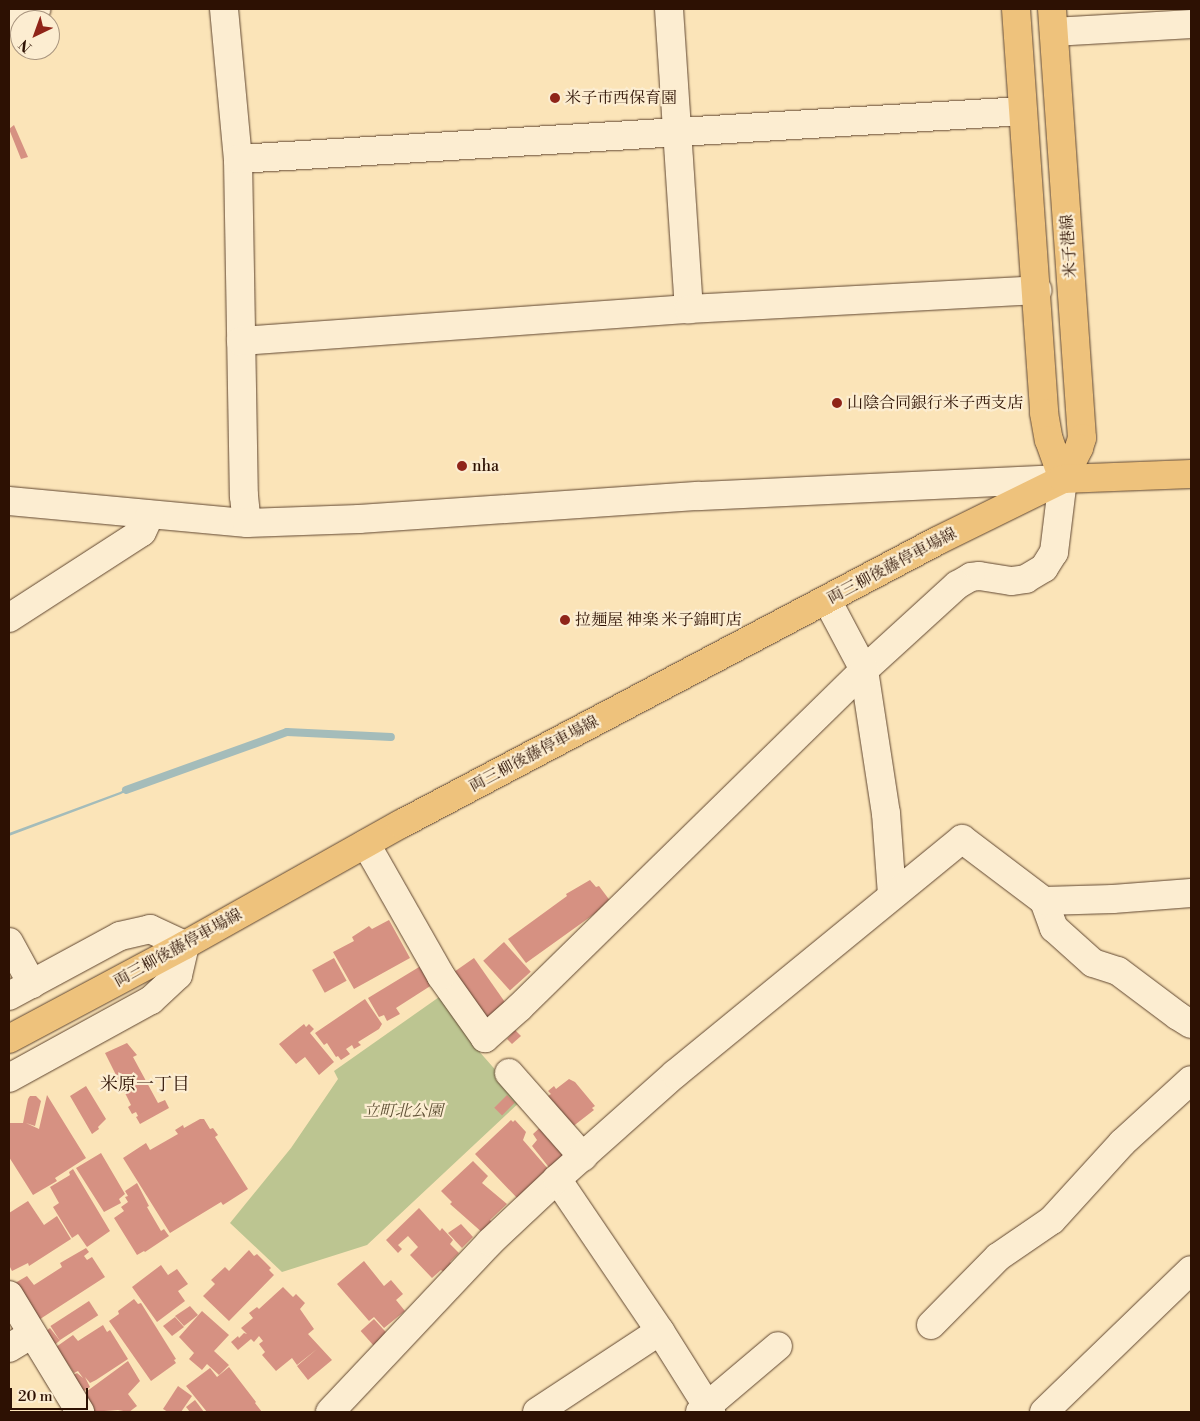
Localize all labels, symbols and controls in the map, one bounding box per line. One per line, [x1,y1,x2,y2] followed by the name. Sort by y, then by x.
[10,10,60,60] north arrow
[15,35,36,56] text: N
[565,88,677,108] place label: 米子市西保育園
[549,92,561,104] marker: 米子市西保育園
[1057,213,1081,279] street label: 米子港線
[847,393,1023,413] place label: 山陰合同銀行米子西支店
[831,397,843,409] marker: 山陰合同銀行米子西支店
[472,456,499,476] place label: nha
[456,460,468,472] marker: nha
[824,524,960,608] street label: 両三柳後藤停車場線
[575,610,742,630] place label: 拉麺屋 神楽 米子錦町店
[559,614,571,626] marker: 拉麺屋 神楽 米子錦町店
[466,712,602,796] street label: 両三柳後藤停車場線
[110,905,246,991] street label: 両三柳後藤停車場線
[100,1074,190,1096] district label: 米原一丁目
[363,1101,443,1121] park label: 立町北公園
[12,1378,90,1410] scale bar
[18,1387,53,1406] text: 20 m

